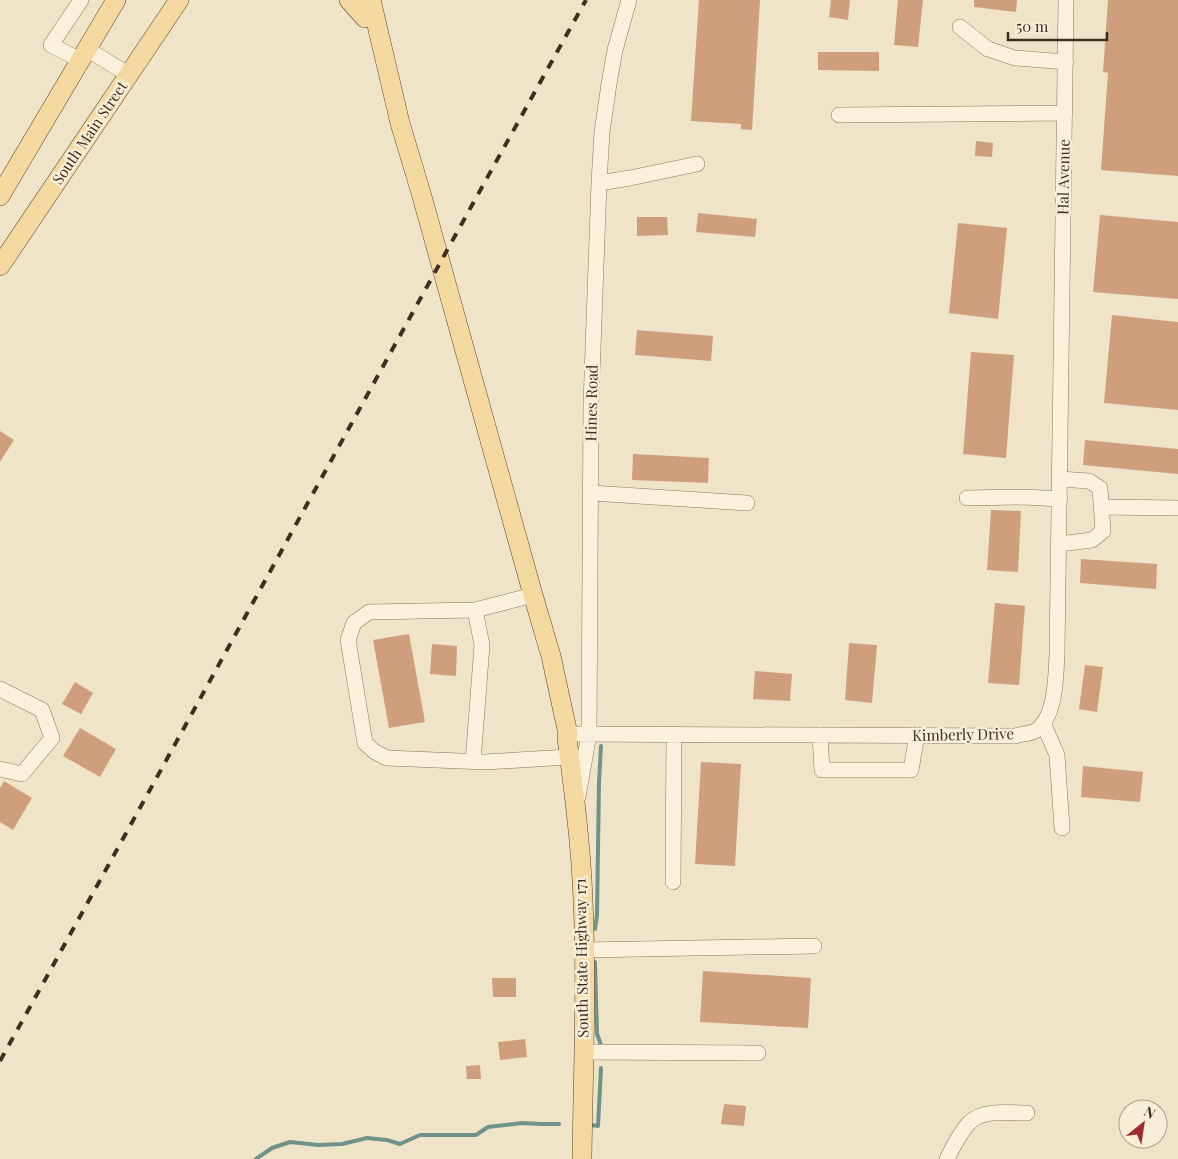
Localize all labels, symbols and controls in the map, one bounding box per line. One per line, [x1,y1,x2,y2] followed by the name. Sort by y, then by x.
[1008,10,1107,42] scale bar
[1016,16,1049,36] text: 50 m
[47,76,132,188] street label: South Main Street
[1052,139,1074,215] street label: Hal Avenue
[580,364,602,442] street label: Hines Road
[912,723,1014,745] street label: Kimberly Drive
[570,878,592,1038] street label: South State Highway 171
[1118,1099,1168,1149] north arrow
[1141,1102,1159,1123] text: N

